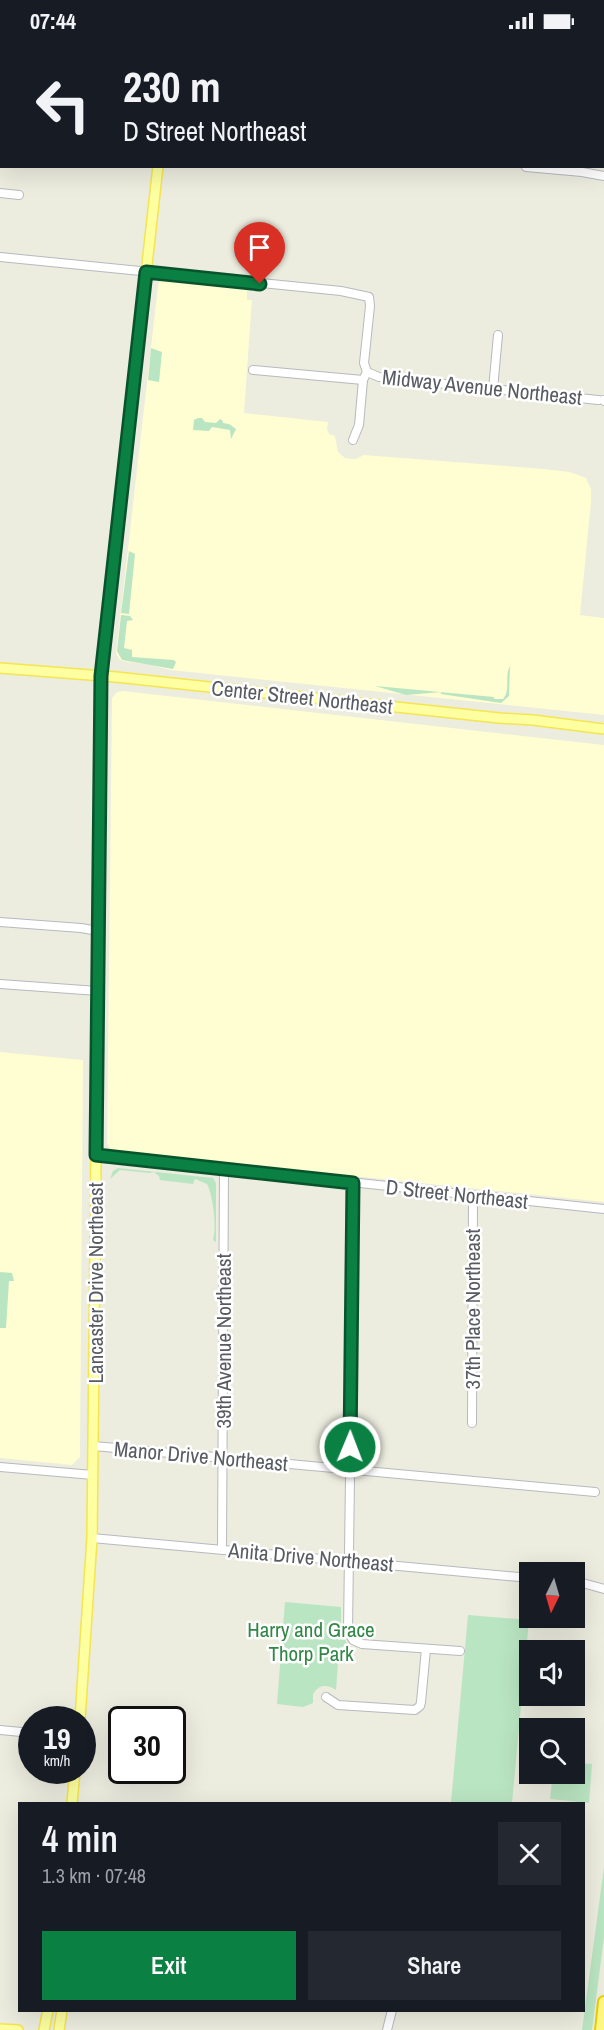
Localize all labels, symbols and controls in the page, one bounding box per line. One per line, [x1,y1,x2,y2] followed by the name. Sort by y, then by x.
[30,6,76,36] text: 07:44
[123,59,221,115] text: 230 m
[24,66,102,144] icon: left
[123,113,306,149] text: D Street Northeast
[234,222,285,284] pin
[243,231,276,264] icon: arrive
[381,362,584,412] street label: Midway Avenue Northeast
[210,673,394,721] street label: Center Street Northeast
[385,1172,530,1216] street label: D Street Northeast
[81,1182,110,1384] street label: Lancaster Drive Northeast
[458,1228,487,1389] street label: 37th Place Northeast
[209,1253,238,1428] street label: 39th Avenue Northeast
[318,1415,382,1479] position arrow
[113,1434,289,1478] street label: Manor Drive Northeast
[226,1535,395,1579] street label: Anita Drive Northeast
[519,1562,585,1628] north arrow
[519,1562,585,1784] map controls
[247,1615,375,1668] park label: Harry and Grace Thorp Park
[519,1640,585,1706] button: sound
[108,1706,186,1784] speed limit sign: 30
[43,1718,71,1758] text: 19
[519,1718,585,1784] button: search
[44,1750,70,1771] text: km/h
[42,1815,118,1863] text: 4 min
[498,1822,561,1885] button: close
[42,1862,146,1889] text: 1.3 km · 07:48
[42,1931,296,2000] button: Exit
[308,1931,561,2000] button: Share

